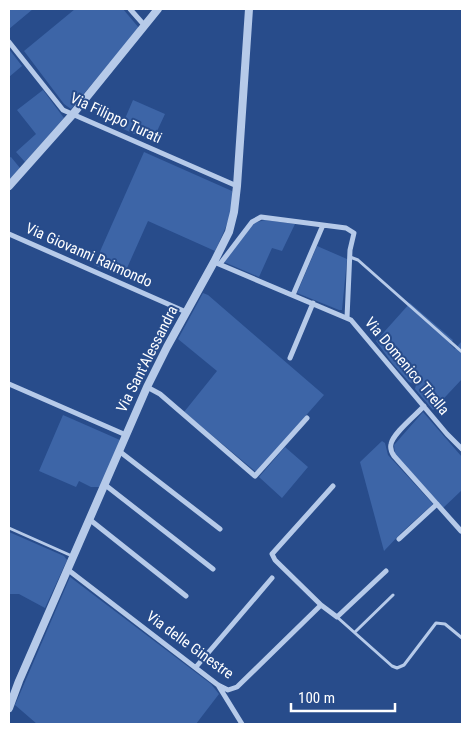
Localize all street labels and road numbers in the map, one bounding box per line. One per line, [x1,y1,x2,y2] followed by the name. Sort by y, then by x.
[67,89,165,147] street label: Via Filippo Turati
[23,219,155,291] street label: Via Giovanni Raimondo
[112,303,182,415] street label: Via Sant'Alessandra
[361,313,453,419] street label: Via Domenico Tirella
[143,607,237,683] street label: Via delle Ginestre

